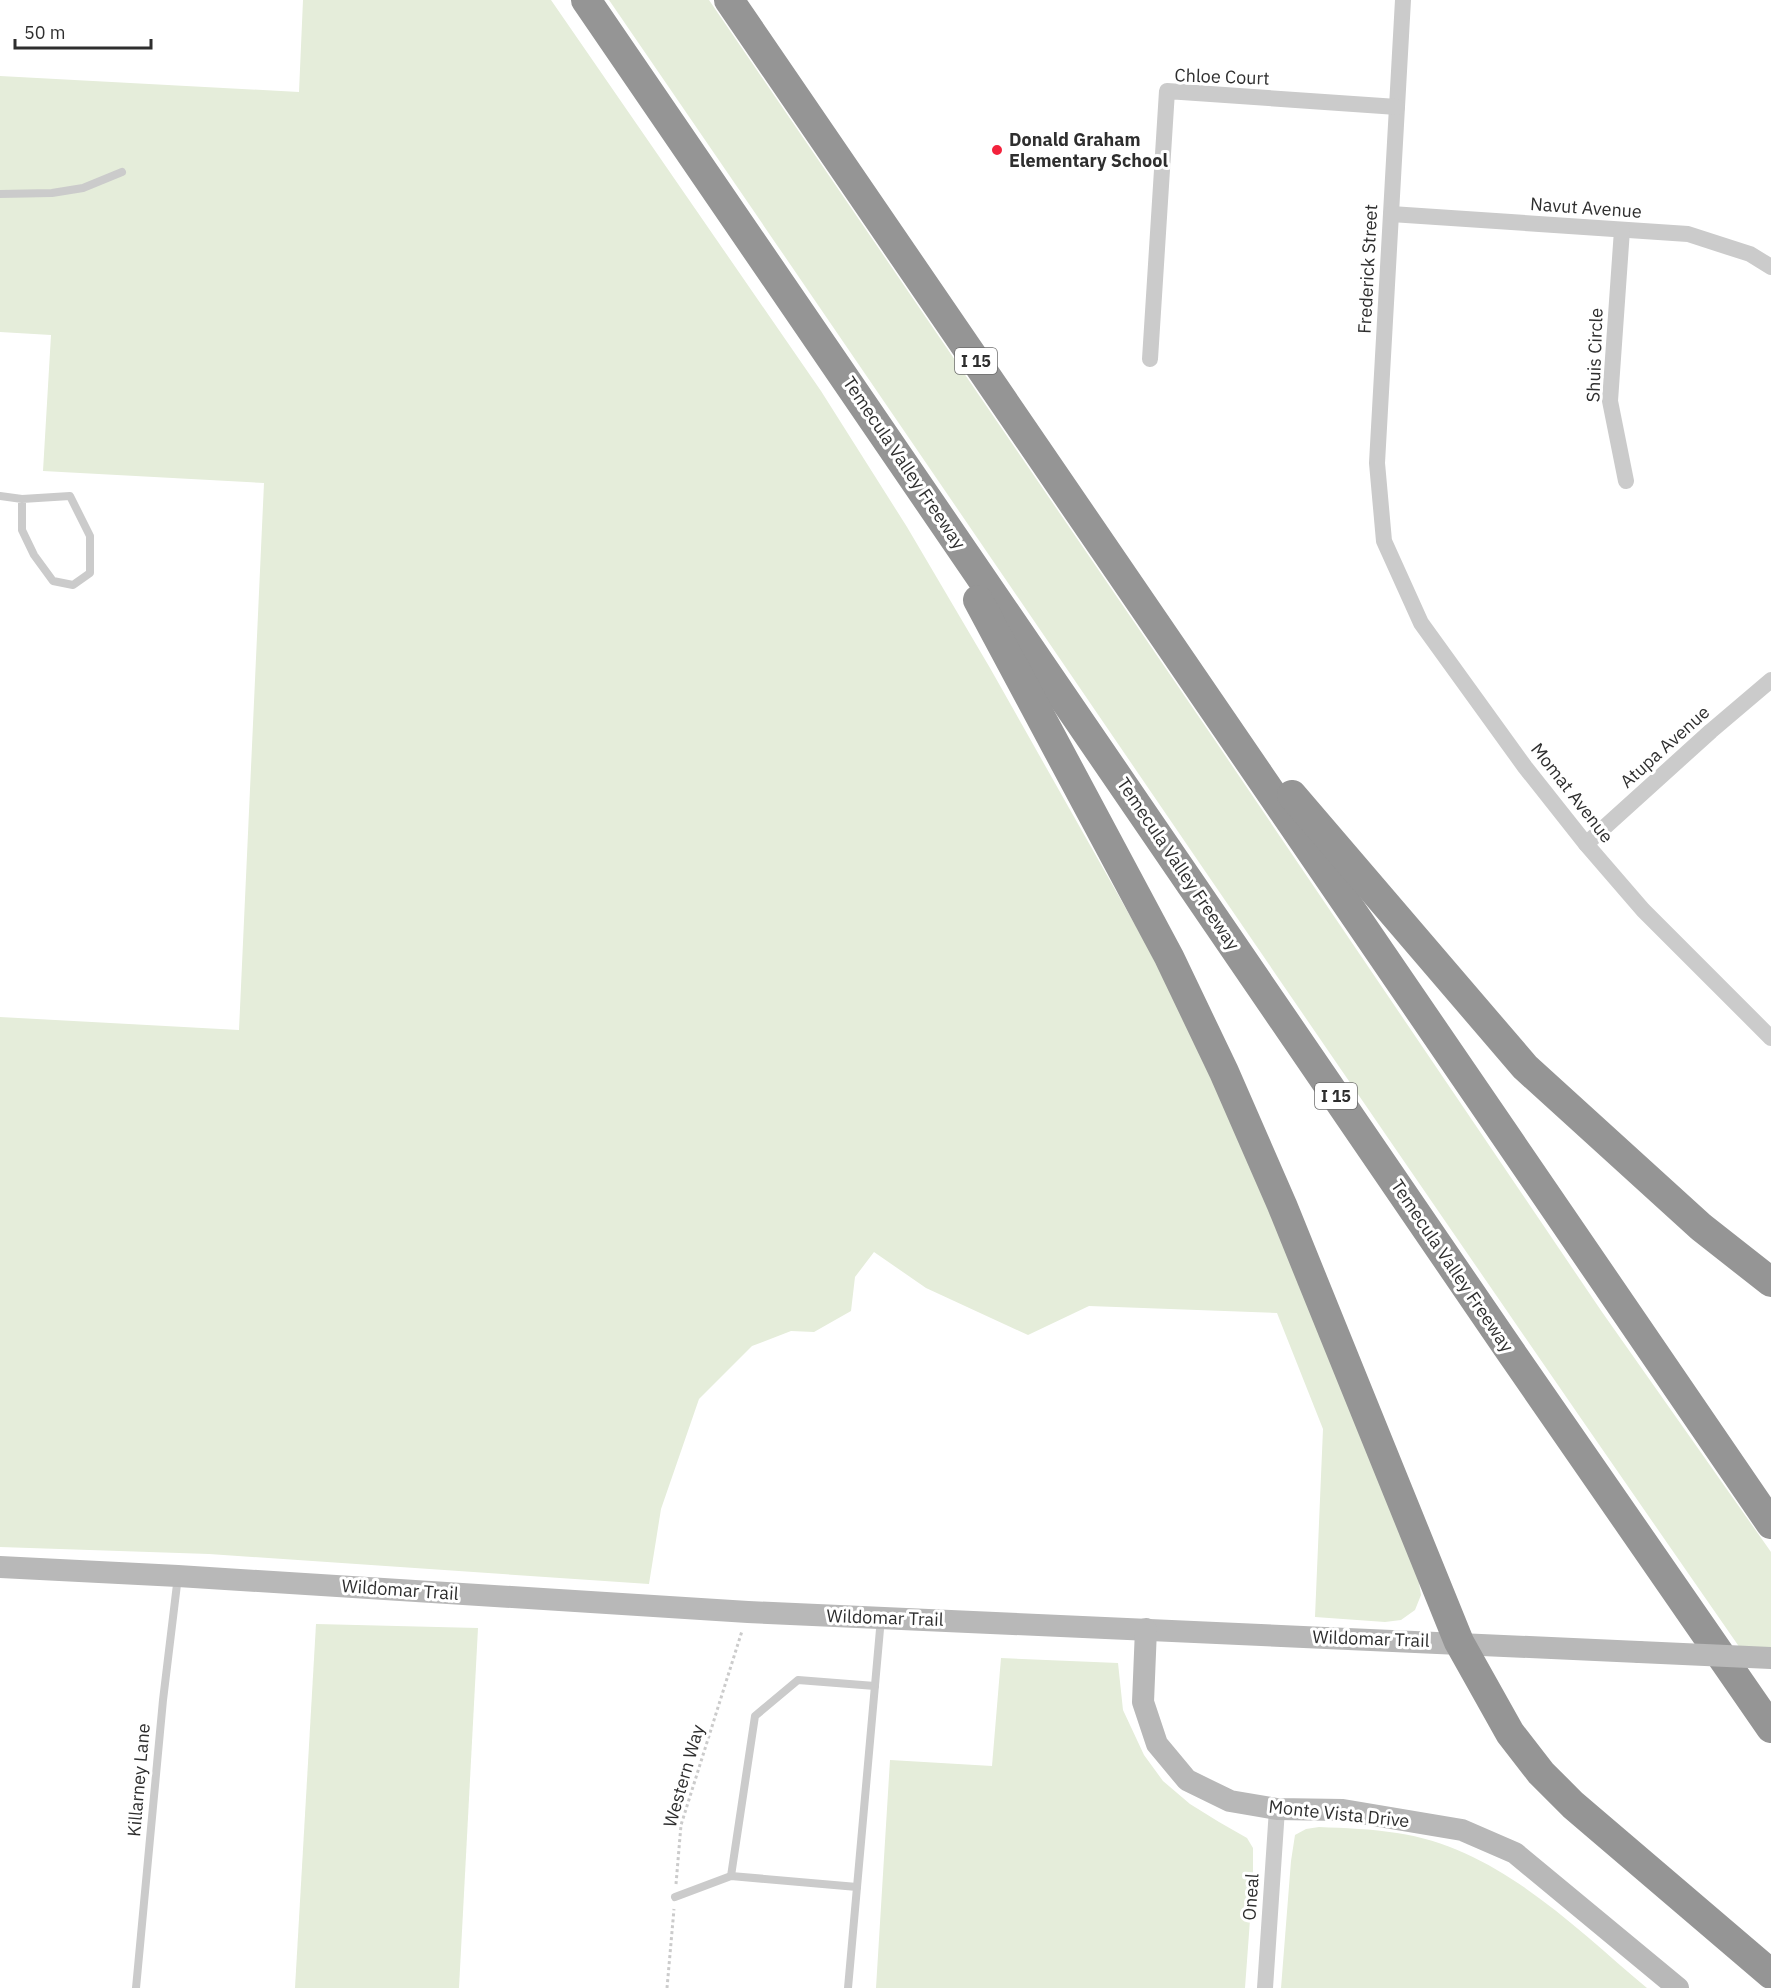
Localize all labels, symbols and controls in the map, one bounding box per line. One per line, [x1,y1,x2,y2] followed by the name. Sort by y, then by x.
[15,12,152,50] scale bar
[24,21,66,44] text: 50 m
[1174,63,1270,90] street label: Chloe Court
[1009,128,1168,172] place label: Donald Graham Elementary School
[990,143,1004,157] marker: Donald Graham Elementary School
[1529,192,1643,223] street label: Navut Avenue
[1353,204,1382,334] street label: Frederick Street
[1581,307,1608,403] street label: Shuis Circle
[955,348,997,374] road number: I 15
[838,372,971,554] street label: Temecula Valley Freeway
[1615,700,1714,793] street label: Atupa Avenue
[1526,738,1619,847] street label: Momat Avenue
[1112,773,1245,955] street label: Temecula Valley Freeway
[1315,1083,1357,1109] road number: I 15
[1386,1175,1519,1357] street label: Temecula Valley Freeway
[341,1574,459,1605] street label: Wildomar Trail
[826,1604,944,1631] street label: Wildomar Trail
[1312,1625,1430,1652] street label: Wildomar Trail
[122,1722,155,1838] street label: Killarney Lane
[658,1722,709,1830] street label: Western Way
[1268,1795,1411,1832] street label: Monte Vista Drive
[1237,1872,1264,1921] street label: Oneal

